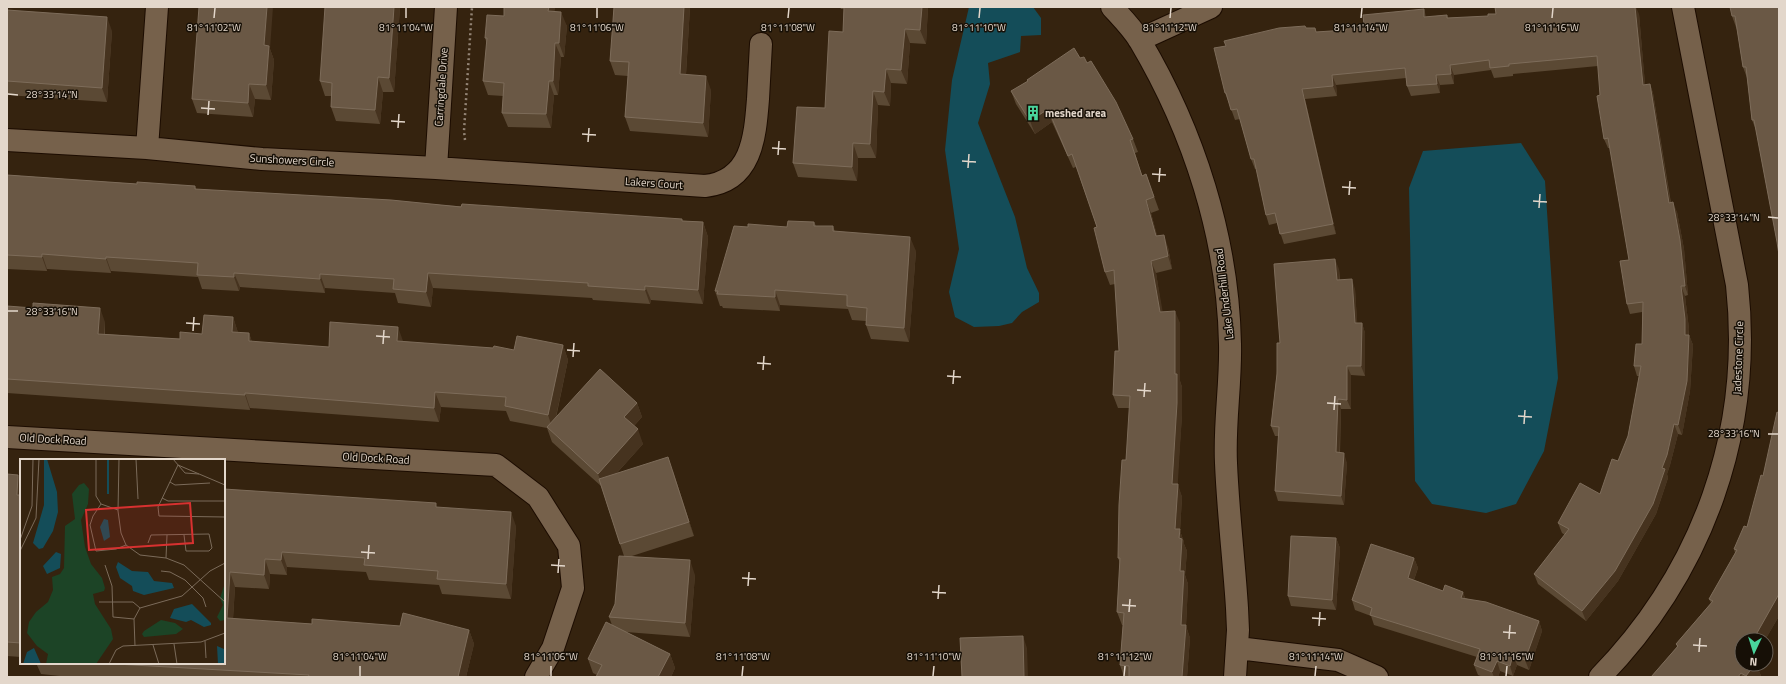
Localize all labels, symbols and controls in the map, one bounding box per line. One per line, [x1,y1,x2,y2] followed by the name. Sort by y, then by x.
[187,20,241,35] text: 81°11'02"W
[379,20,433,35] text: 81°11'04"W
[570,20,624,35] text: 81°11'06"W
[761,20,815,35] text: 81°11'08"W
[952,20,1006,35] text: 81°11'10"W
[1143,20,1197,35] text: 81°11'12"W
[1334,20,1388,35] text: 81°11'14"W
[1525,20,1579,35] text: 81°11'16"W
[430,47,452,127] street label: Carringdale Drive
[26,87,78,102] text: 28°33'14"N
[1024,104,1042,122] building icon: meshed area
[1045,105,1107,121] place label: meshed area
[249,150,335,170] street label: Sunshowers Circle
[625,173,684,193] street label: Lakers Court
[1708,210,1760,225] text: 28°33'14"N
[1210,247,1238,340] street label: Lake Underhill Road
[26,304,78,319] text: 28°33'16"N
[1729,320,1747,395] street label: Jadestone Circle
[1708,426,1760,441] text: 28°33'16"N
[19,429,87,449] street label: Old Dock Road
[342,448,410,468] street label: Old Dock Road
[20,459,225,664] inset map
[1734,632,1774,672] north arrow
[333,649,387,664] text: 81°11'04"W
[524,649,578,664] text: 81°11'06"W
[716,649,770,664] text: 81°11'08"W
[907,649,961,664] text: 81°11'10"W
[1098,649,1152,664] text: 81°11'12"W
[1289,649,1343,664] text: 81°11'14"W
[1480,649,1534,664] text: 81°11'16"W
[1749,654,1758,670] text: N

